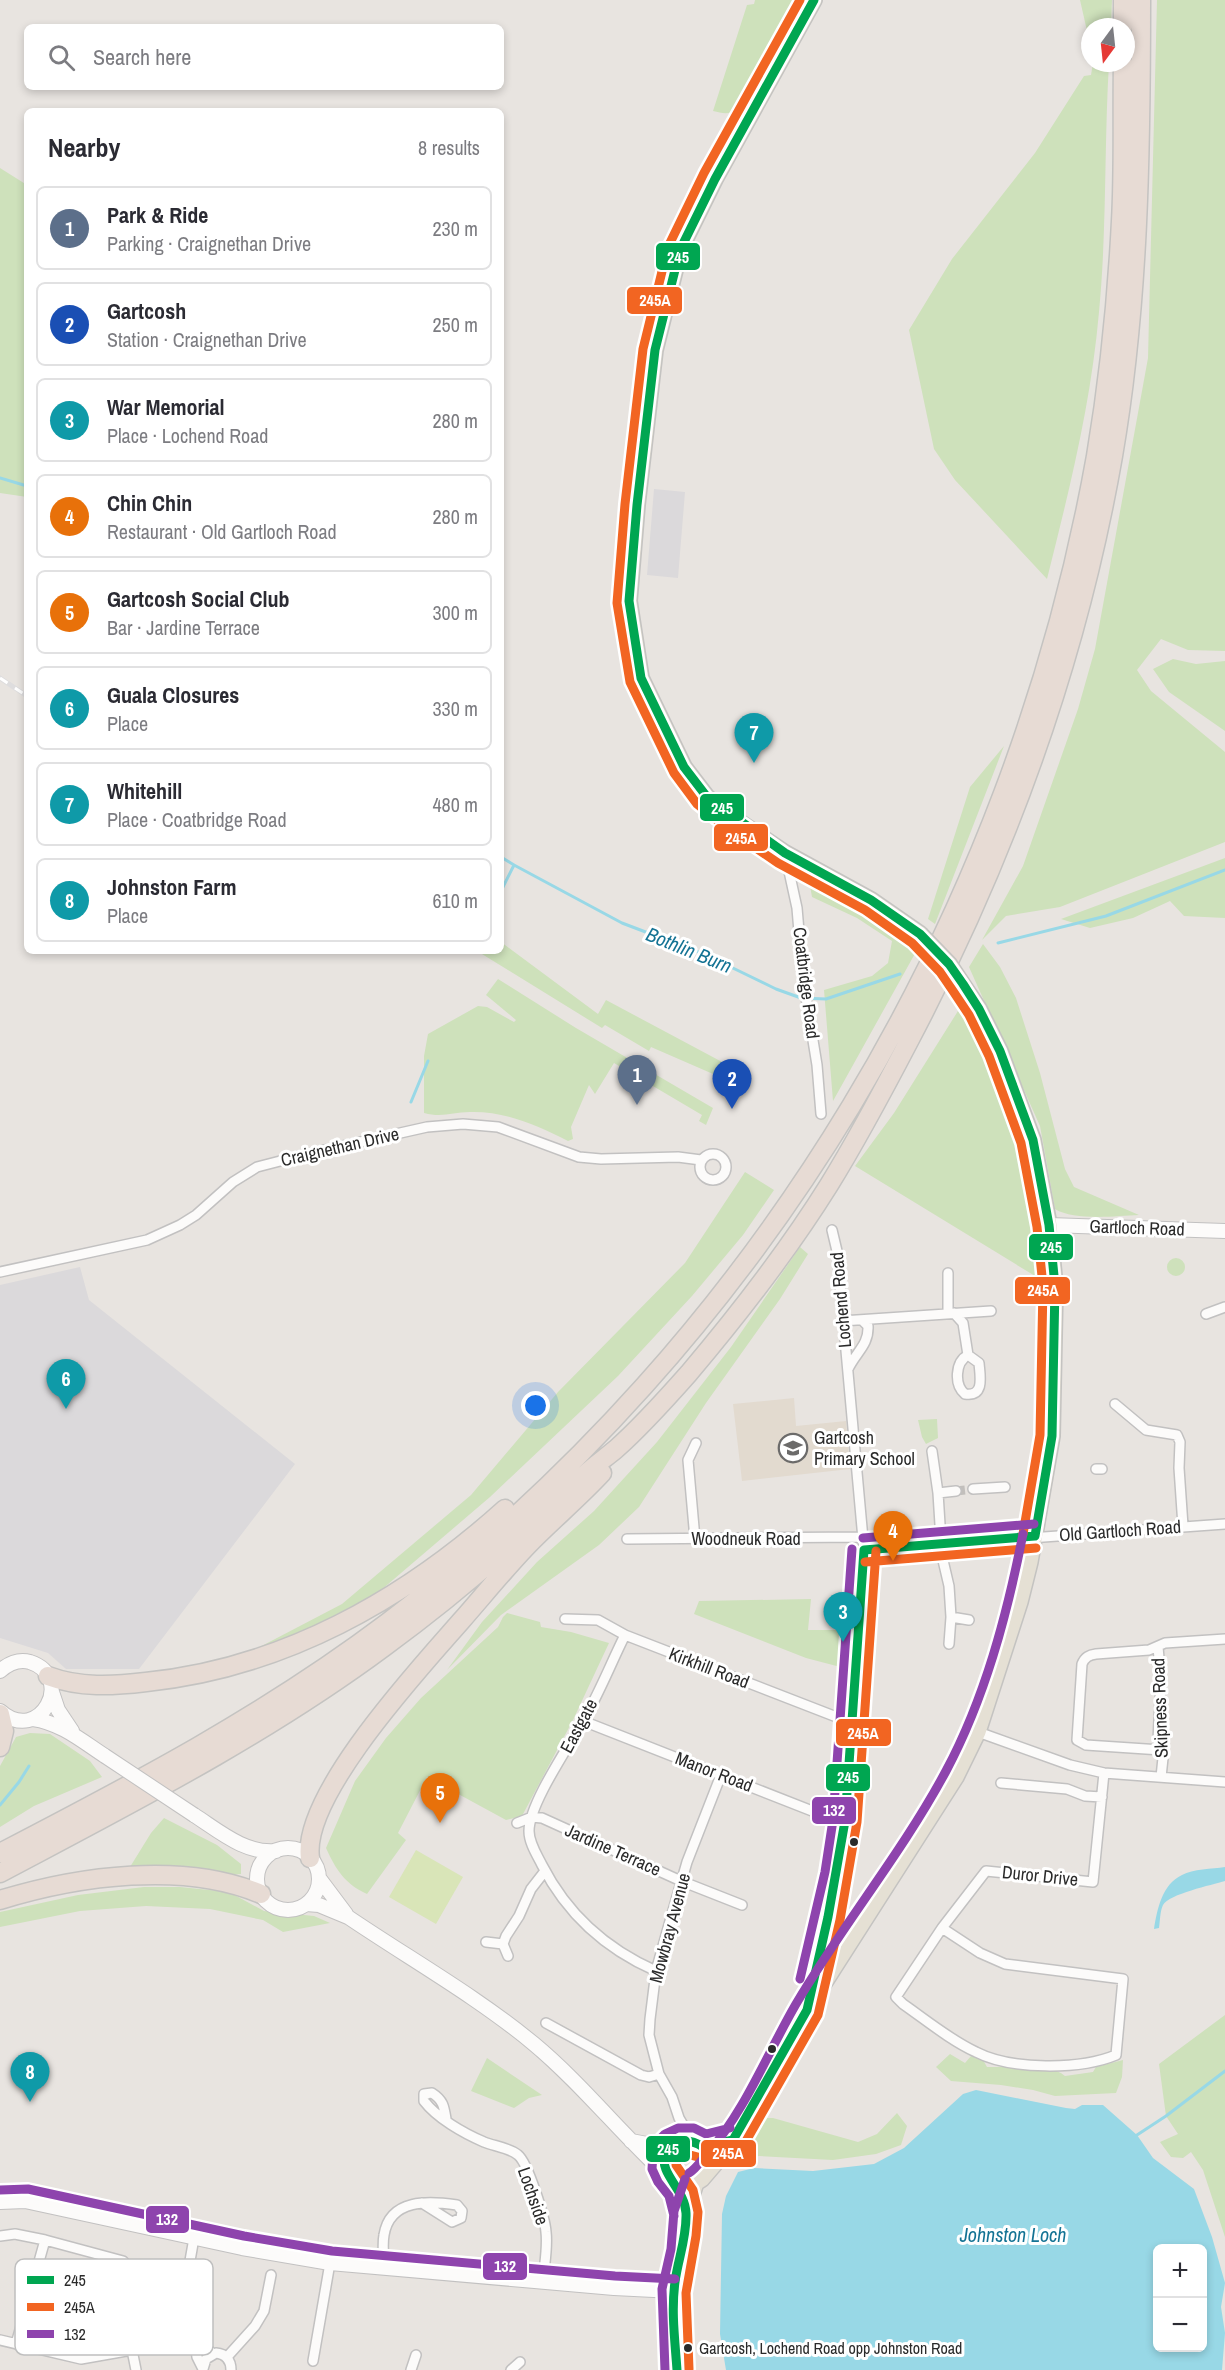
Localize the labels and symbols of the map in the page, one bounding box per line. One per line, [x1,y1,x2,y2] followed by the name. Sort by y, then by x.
[1081,18,1135,72] north arrow
[655,242,701,271] line badge: 245
[667,246,689,268] text: 245
[626,286,683,315] line badge: 245A
[639,289,671,311] text: 245A
[734,714,774,763] pin: 7
[699,793,745,822] line badge: 245
[711,797,733,819] text: 245
[713,823,769,852] line badge: 245A
[725,827,757,849] text: 245A
[642,920,736,979] water label: Bothlin Burn
[787,926,826,1040] street label: Coatbridge Road
[618,1056,656,1105] pin: 1
[712,1060,752,1109] pin: 2
[278,1121,401,1172] street label: Craignethan Drive
[1089,1213,1185,1242] street label: Gartloch Road
[1028,1233,1074,1261] line badge: 245
[1040,1236,1062,1258] text: 245
[824,1251,857,1349] street label: Lochend Road
[1014,1276,1071,1305] line badge: 245A
[1027,1279,1059,1301] text: 245A
[46,1360,86,1409] pin: 6
[521,1391,550,1420] your location
[814,1425,915,1471] place label: Gartcosh Primary School
[777,1432,809,1464] school or university icon: Gartcosh Primary School
[874,1512,912,1561] pin: 4
[1058,1514,1182,1547] street label: Old Gartloch Road
[691,1526,801,1551] street label: Woodneuk Road
[824,1592,862,1642] pin: 3
[665,1641,753,1694] street label: Kirkhill Road
[1145,1658,1174,1758] street label: Skipness Road
[554,1694,603,1757] street label: Eastgate
[835,1718,892,1747] line badge: 245A
[847,1722,879,1744] text: 245A
[672,1745,757,1798] street label: Manor Road
[825,1763,871,1792] line badge: 245
[837,1766,859,1788] text: 245
[420,1774,460,1823] pin: 5
[811,1796,857,1825] line badge: 132
[823,1799,845,1821] text: 132
[561,1817,665,1882] street label: Jardine Terrace
[848,1836,860,1848] unlabelled marker
[1001,1859,1079,1892] street label: Duror Drive
[643,1870,696,1986] street label: Mowbray Avenue
[766,2043,778,2055] unlabelled marker
[10,2052,50,2102] pin: 8
[645,2135,691,2163] line badge: 245
[657,2138,679,2160] text: 245
[700,2139,757,2168] line badge: 245A
[712,2142,744,2164] text: 245A
[512,2163,555,2228] street label: Lochside
[145,2205,190,2234] line badge: 132
[156,2208,178,2230] text: 132
[959,2221,1066,2248] water label: Johnston Loch
[482,2252,528,2281] line badge: 132
[494,2255,516,2277] text: 132
[15,2259,213,2355] legend
[64,2269,86,2291] text: 245
[64,2296,95,2318] text: 245A
[64,2323,86,2345] text: 132
[699,2337,962,2359] place label: Gartcosh, Lochend Road opp Johnston Road
[682,2342,694,2354] marker: Gartcosh, Lochend Road opp Johnston Road

